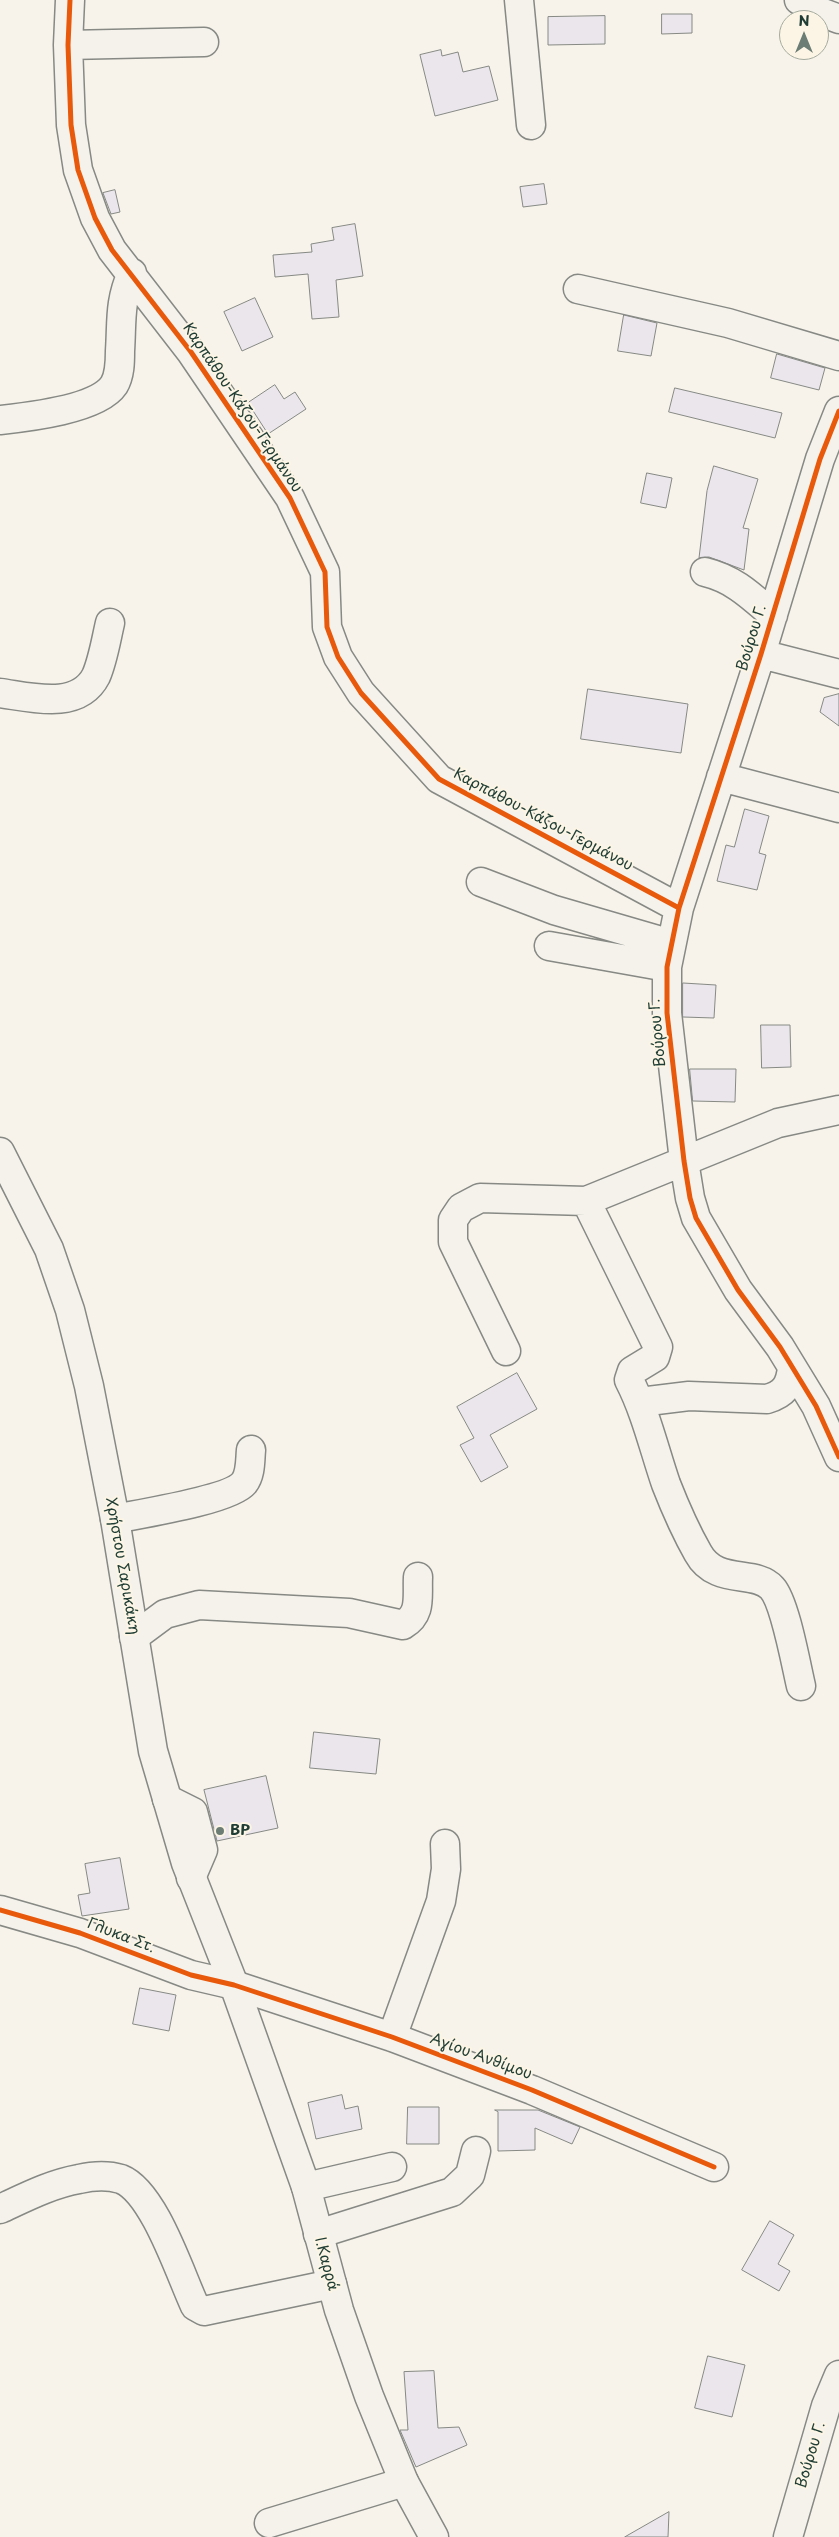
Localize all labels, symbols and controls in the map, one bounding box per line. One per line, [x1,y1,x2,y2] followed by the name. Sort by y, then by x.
[779,10,829,60] north arrow
[798,10,810,31] text: N
[178,320,306,496] street label: Καρπάθου-Κάζου-Γερμάνου
[733,603,771,673] street label: Βούρου Γ.
[450,765,636,875] street label: Καρπάθου-Κάζου-Γερμάνου
[646,998,670,1068] street label: Βούρου Γ.
[101,1496,143,1636] street label: Χρήστου Σαρικάκη
[230,1822,250,1840] place label: BP
[214,1825,226,1837] marker: BP
[85,1915,157,1957] street label: Γλυκα Στ.
[428,2030,534,2084] street label: Αγίου Ανθίμου
[310,2235,342,2293] street label: Ι.Καρρά
[792,2420,830,2490] street label: Βούρου Γ.

